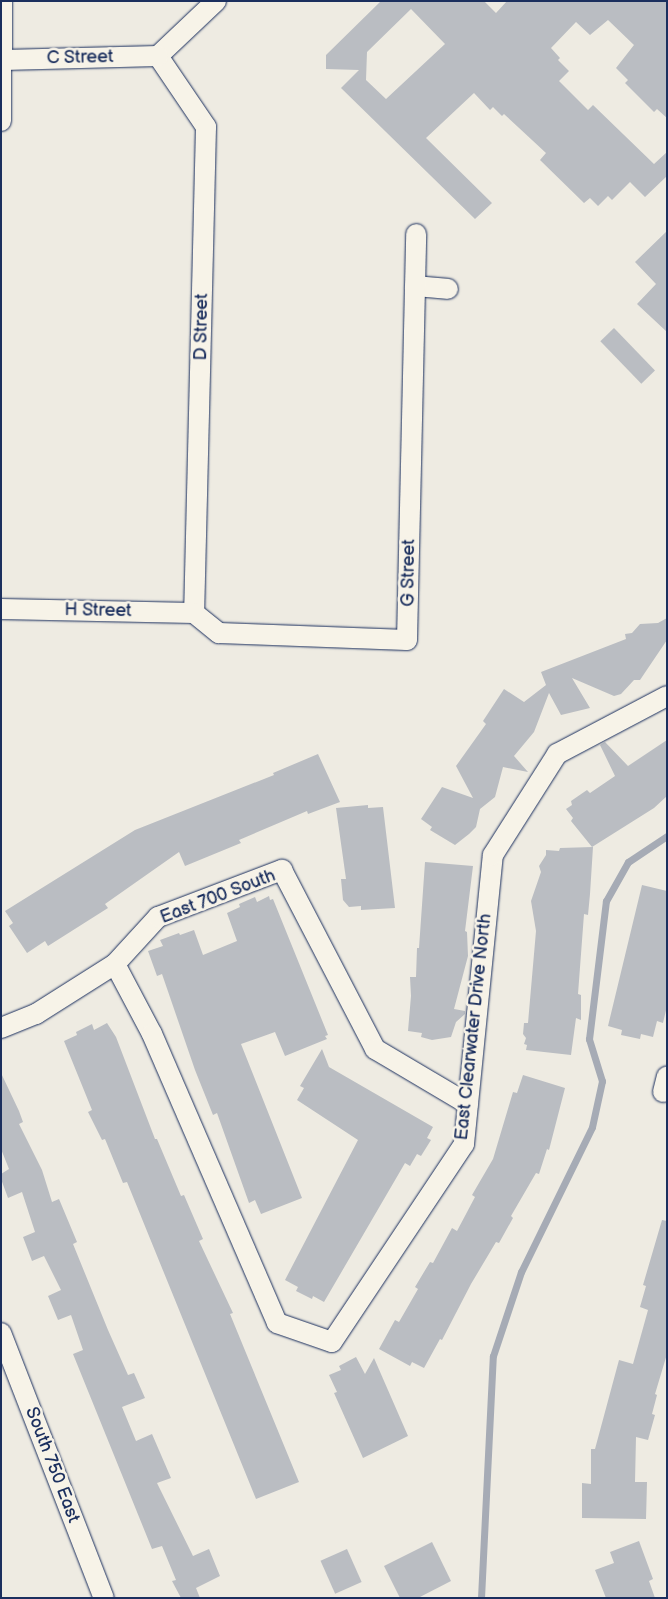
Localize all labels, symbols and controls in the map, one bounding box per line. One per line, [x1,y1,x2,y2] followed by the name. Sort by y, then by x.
[46,47,114,69] street label: C Street
[191,293,213,361] street label: D Street
[398,539,420,607] street label: G Street
[64,600,132,622] street label: H Street
[157,865,279,929] street label: East 700 South
[451,913,497,1141] street label: East Clearwater Drive North
[20,1404,84,1526] street label: South 750 East

